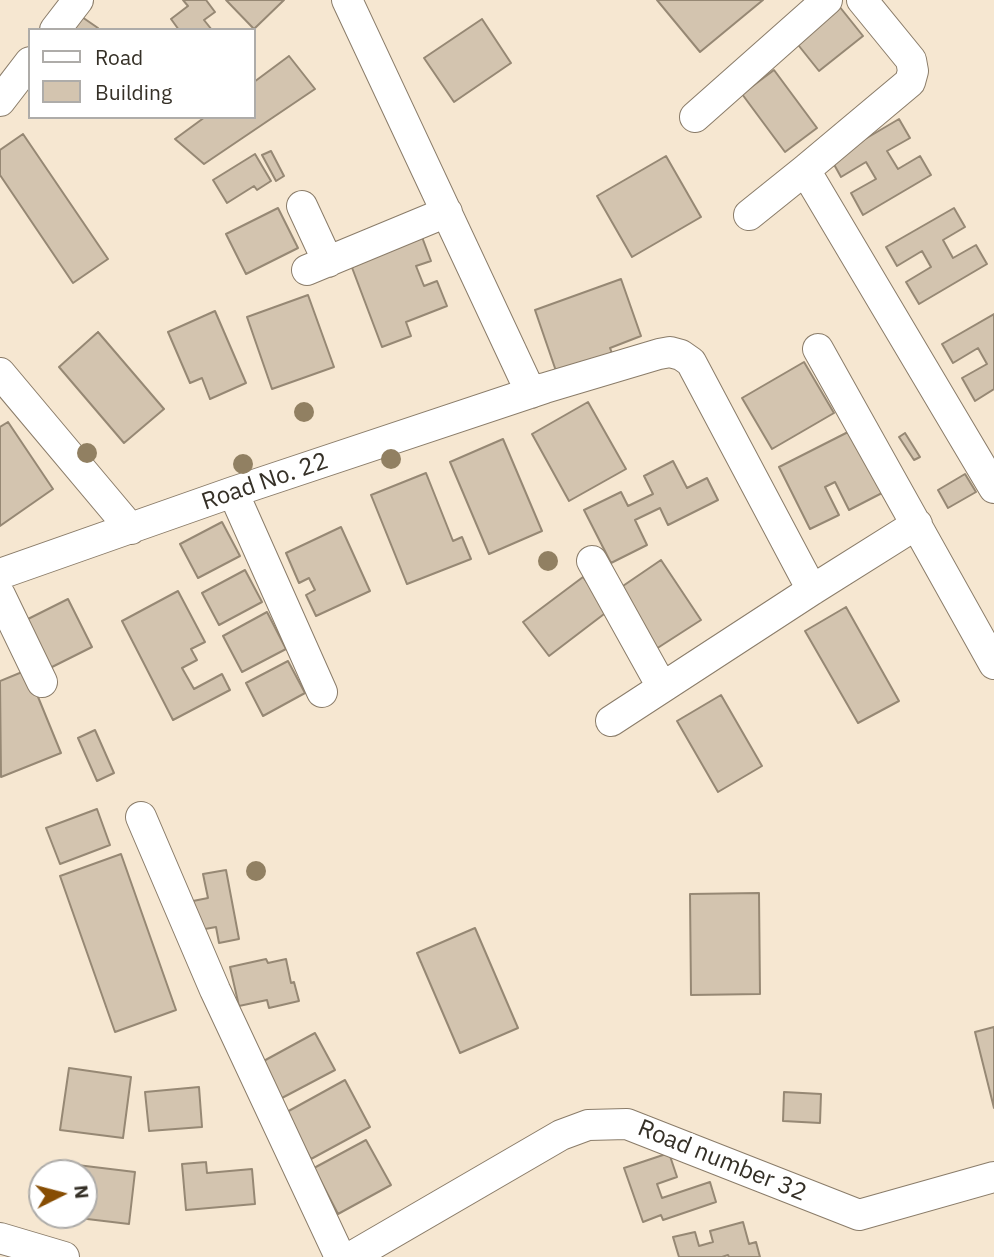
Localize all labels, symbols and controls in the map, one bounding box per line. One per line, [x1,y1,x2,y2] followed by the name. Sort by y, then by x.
[28,28,256,119] legend
[95,43,143,71] text: Road
[95,78,172,106] text: Building
[198,447,332,517] street label: Road No. 22
[633,1114,811,1208] street label: Road number 32
[28,1159,98,1229] north arrow
[69,1184,95,1200] text: N

